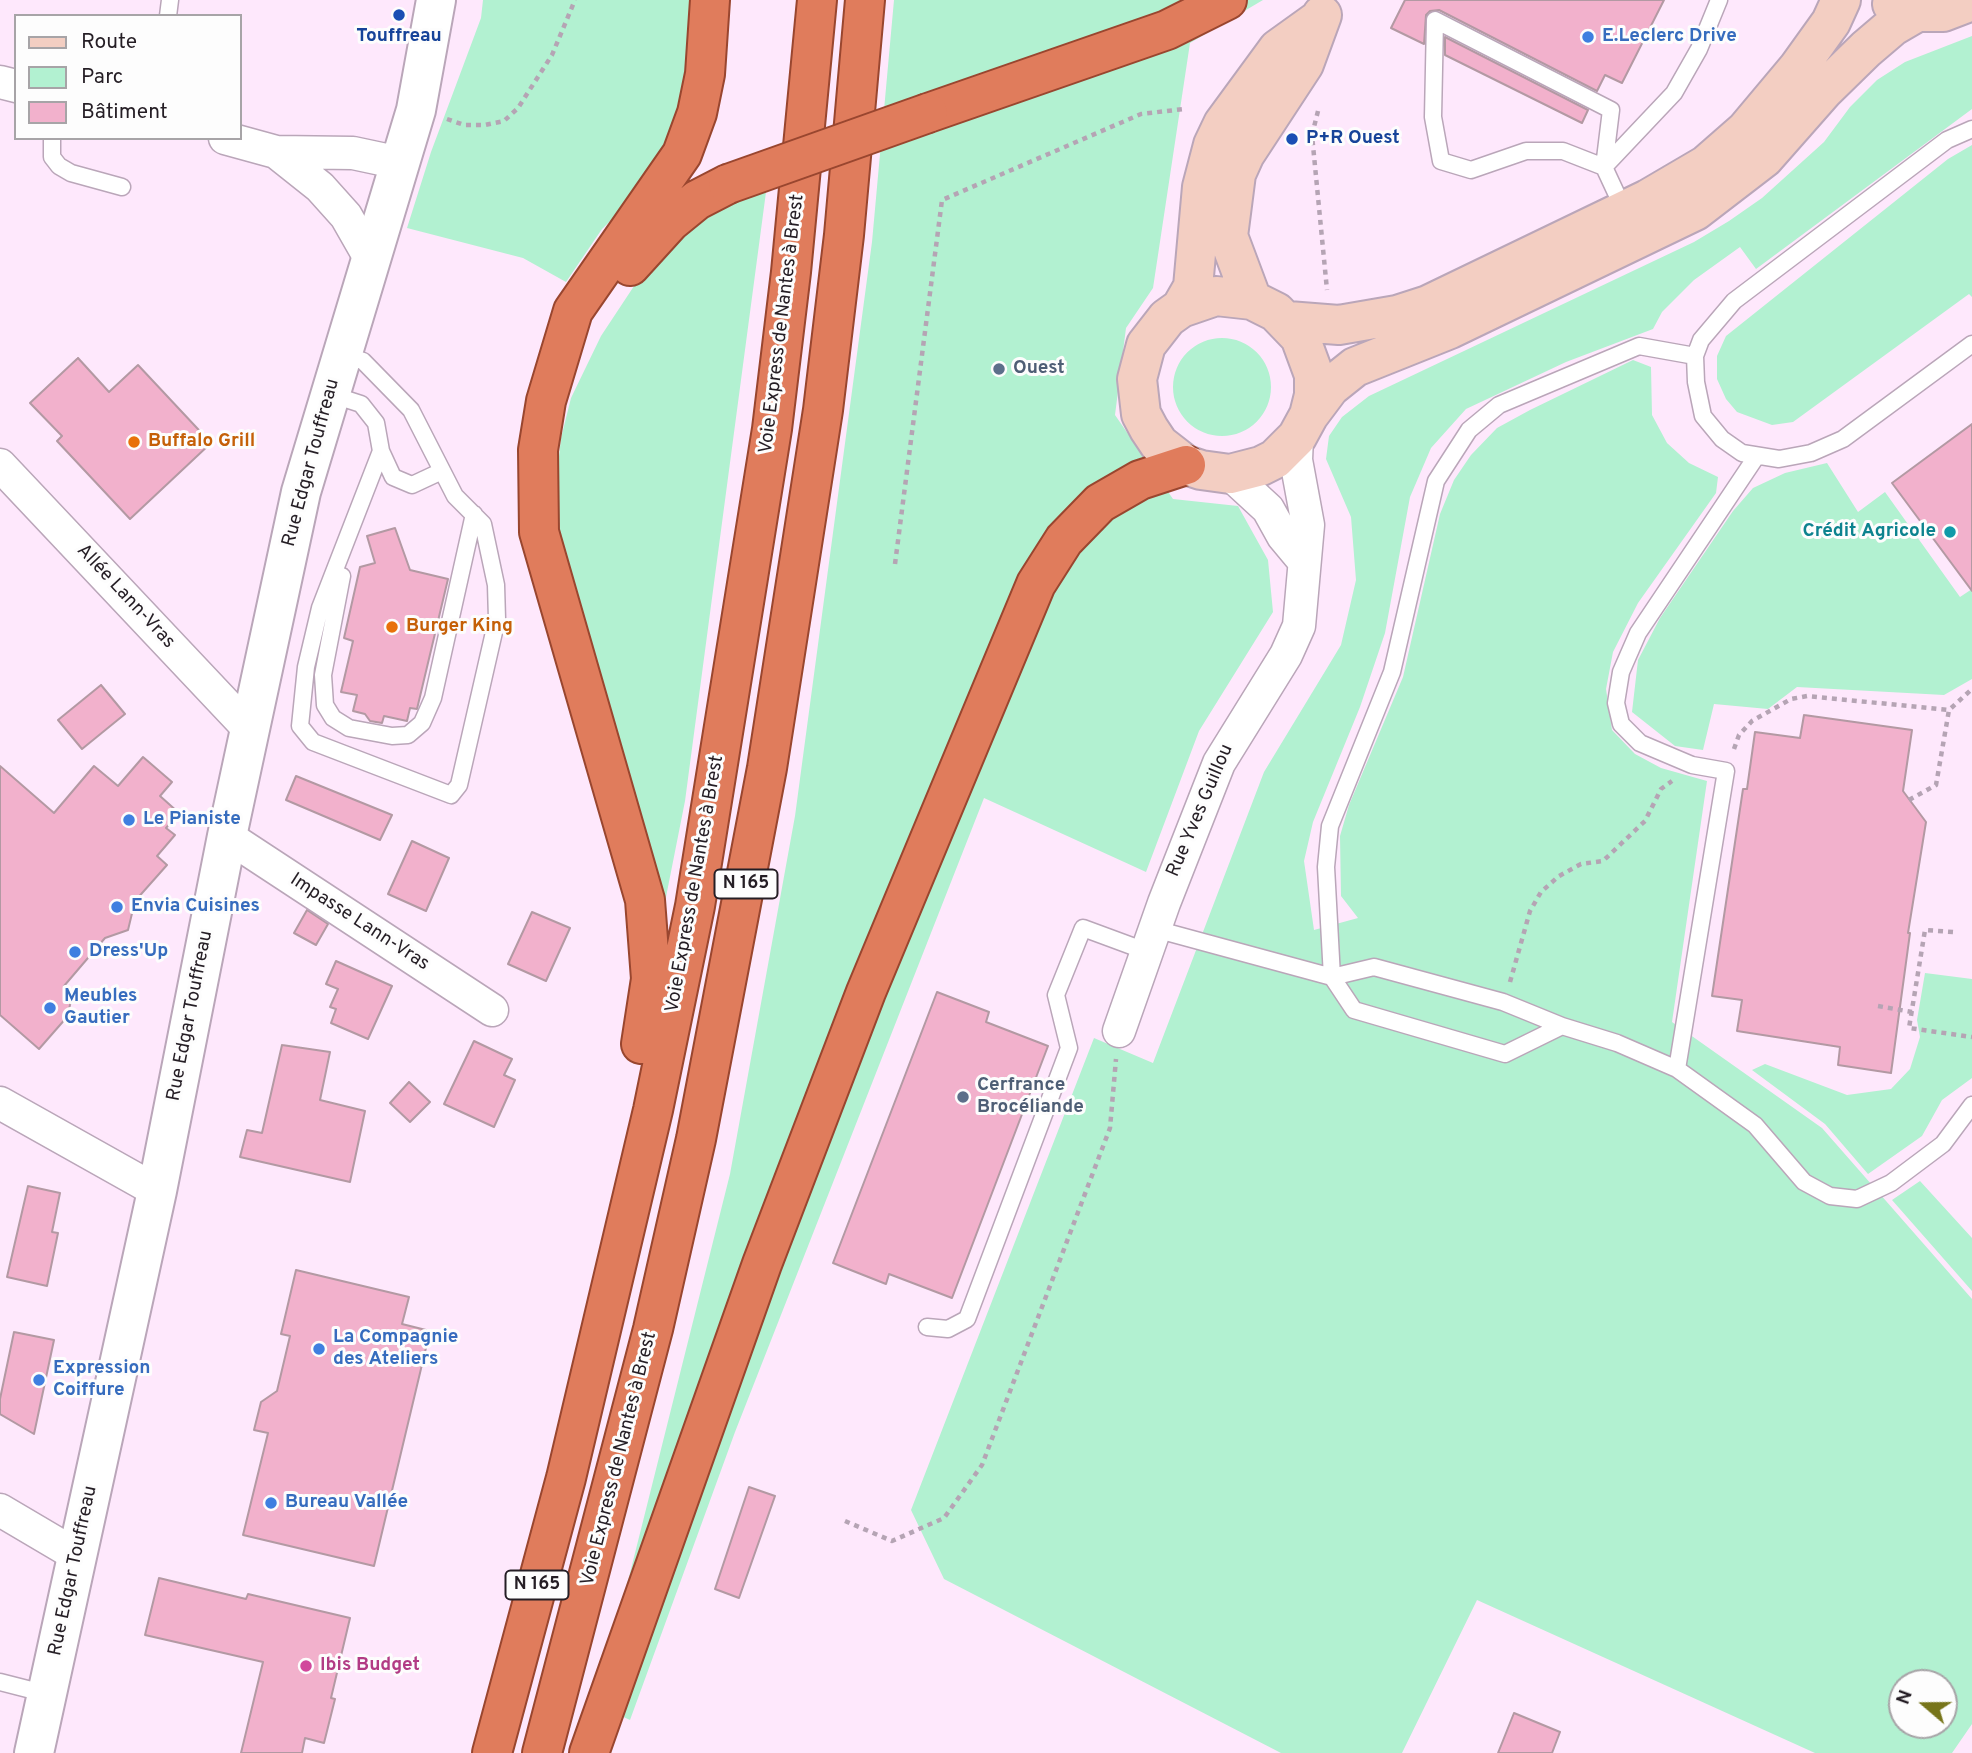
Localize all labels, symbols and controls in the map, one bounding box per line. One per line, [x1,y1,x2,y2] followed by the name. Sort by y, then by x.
[391,7,407,23] marker: Touffreau
[14,14,242,140] legend
[356,26,442,48] place label: Touffreau
[1602,26,1737,48] place label: E.Leclerc Drive
[81,29,137,56] text: Route
[1580,29,1596,45] marker: E.Leclerc Drive
[81,64,123,91] text: Parc
[81,99,168,126] text: Bâtiment
[1306,128,1400,150] place label: P+R Ouest
[1284,131,1300,147] marker: P+R Ouest
[756,193,810,455] street label: Voie Express de Nantes à Brest
[1013,358,1065,380] place label: Ouest
[991,361,1007,377] marker: Ouest
[279,376,345,550] street label: Rue Edgar Touffreau
[148,431,255,453] place label: Buffalo Grill
[126,434,142,450] marker: Buffalo Grill
[1803,521,1936,543] place label: Crédit Agricole
[1942,524,1958,540] marker: Crédit Agricole
[71,540,179,654] street label: Allée Lann-Vras
[406,616,513,638] place label: Burger King
[384,619,400,635] marker: Burger King
[1163,741,1239,881] street label: Rue Yves Guillou
[662,754,730,1014] street label: Voie Express de Nantes à Brest
[143,809,241,831] place label: Le Pianiste
[121,812,137,828] marker: Le Pianiste
[285,869,433,977] street label: Impasse Lann-Vras
[714,870,778,898] road number: N 165
[131,896,260,918] place label: Envia Cuisines
[109,899,125,915] marker: Envia Cuisines
[163,929,219,1103] street label: Rue Edgar Touffreau
[89,941,168,963] place label: Dress'Up
[67,944,83,960] marker: Dress'Up
[64,986,137,1030] place label: Meubles Gautier
[42,1000,58,1016] marker: Meubles Gautier
[977,1075,1084,1119] place label: Cerfrance Brocéliande
[955,1089,971,1105] marker: Cerfrance Brocéliande
[333,1327,458,1371] place label: La Compagnie des Ateliers
[577,1330,663,1588] street label: Voie Express de Nantes à Brest
[311,1341,327,1357] marker: La Compagnie des Ateliers
[53,1358,150,1402] place label: Expression Coiffure
[31,1372,47,1388] marker: Expression Coiffure
[45,1484,103,1658] street label: Rue Edgar Touffreau
[285,1492,408,1514] place label: Bureau Vallée
[263,1495,279,1511] marker: Bureau Vallée
[505,1570,568,1600] road number: N 165
[320,1655,420,1677] place label: Ibis Budget
[298,1658,314,1674] marker: Ibis Budget
[1888,1669,1958,1739] north arrow
[1892,1687,1919,1708] text: N

